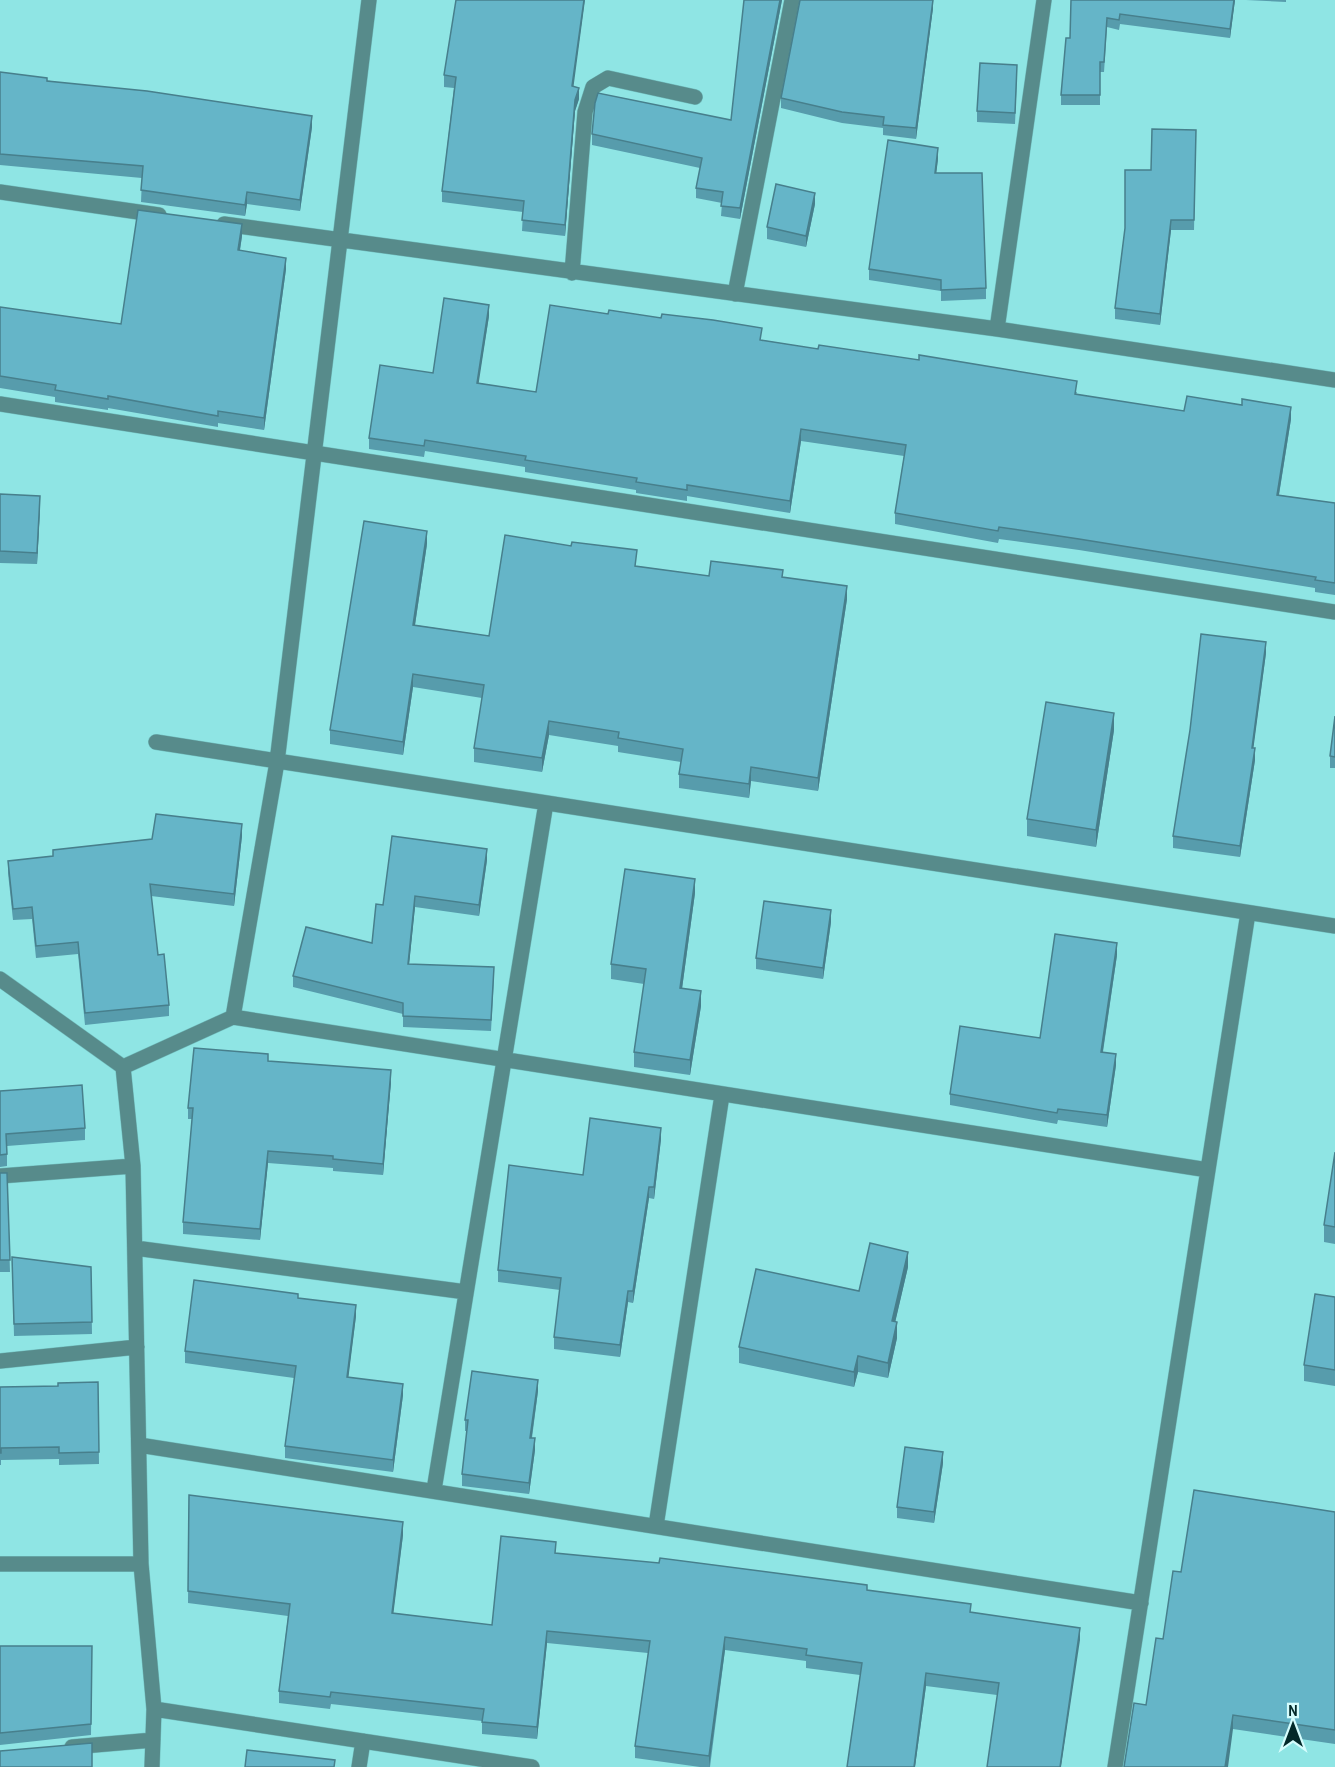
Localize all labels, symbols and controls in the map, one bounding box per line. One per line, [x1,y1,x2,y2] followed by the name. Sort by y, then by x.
[1263,1695,1323,1755] north arrow
[1288,1699,1298,1721] text: N

